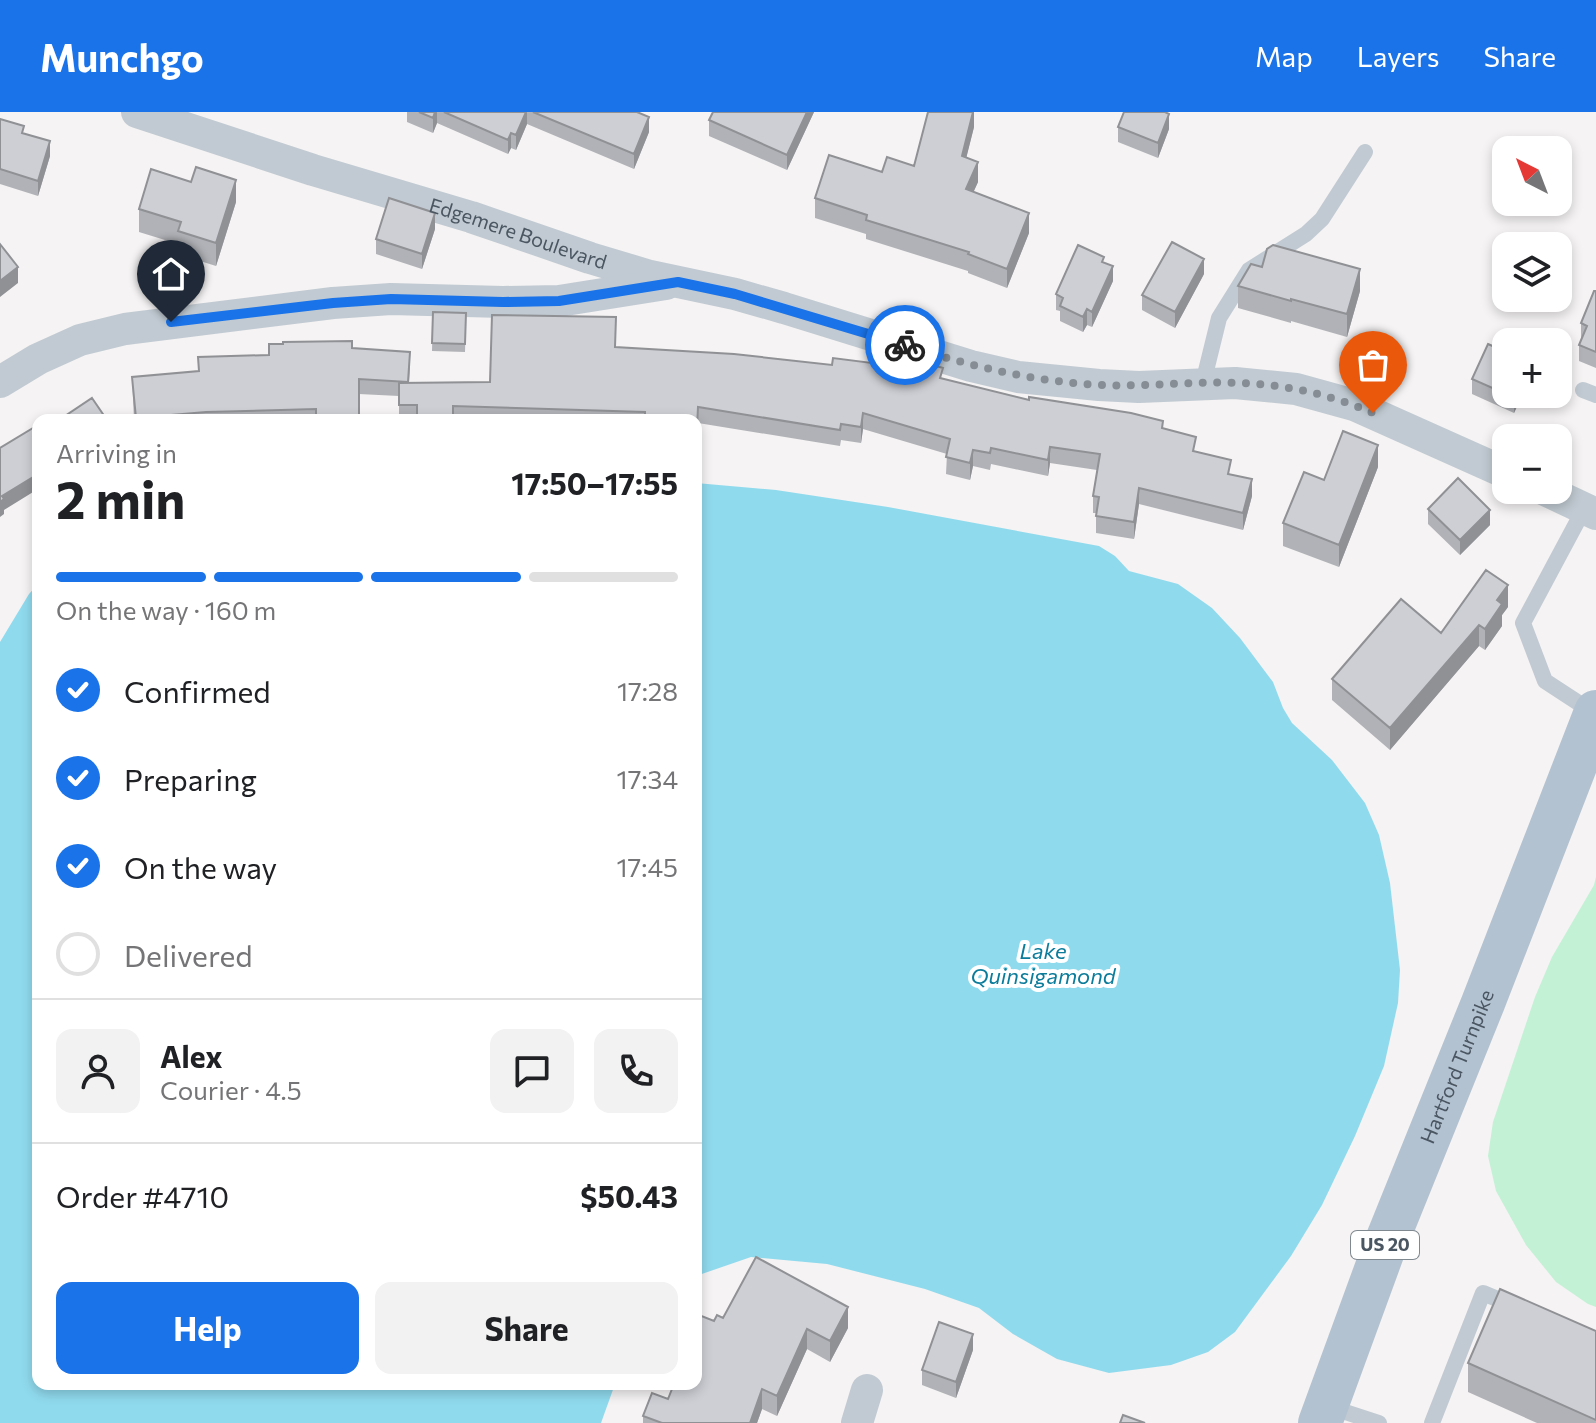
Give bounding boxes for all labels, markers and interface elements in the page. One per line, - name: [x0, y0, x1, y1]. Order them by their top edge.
- text: Munchgo: [40, 33, 204, 80]
- text: Map: [1255, 39, 1313, 73]
- text: Layers: [1357, 39, 1439, 73]
- text: Share: [1483, 39, 1556, 73]
- north arrow: [1492, 136, 1572, 216]
- map controls: [1492, 136, 1572, 504]
- street label: Edgemere Boulevard: [427, 192, 610, 273]
- button: layers: [1492, 232, 1572, 312]
- pin: [137, 240, 205, 322]
- icon: home: [149, 252, 193, 296]
- courier: [865, 305, 945, 385]
- icon: bike: [883, 323, 927, 367]
- button: +: [1492, 328, 1572, 408]
- pin: [1339, 331, 1407, 413]
- icon: bag: [1351, 343, 1395, 387]
- button: −: [1492, 424, 1572, 504]
- text: Arriving in: [56, 437, 177, 468]
- text: 17:50–17:55: [511, 464, 678, 501]
- text: 2 min: [56, 466, 185, 530]
- text: On the way · 160 m: [56, 594, 276, 625]
- icon: check: [56, 668, 100, 712]
- text: Confirmed: [124, 672, 271, 709]
- text: 17:28: [617, 675, 678, 706]
- icon: check: [56, 756, 100, 800]
- text: Preparing: [124, 760, 257, 797]
- text: 17:34: [617, 763, 678, 794]
- icon: check: [56, 844, 100, 888]
- text: On the way: [124, 848, 277, 885]
- text: 17:45: [616, 851, 678, 882]
- text: Delivered: [124, 936, 253, 973]
- water label: Lake Quinsigamond: [970, 937, 1117, 989]
- street label: Hartford Turnpike: [1415, 986, 1498, 1147]
- button: person: [56, 1029, 140, 1113]
- button: chat: [490, 1029, 574, 1113]
- button: phone: [594, 1029, 678, 1113]
- text: Alex: [160, 1037, 223, 1074]
- text: Courier · 4.5: [160, 1074, 302, 1105]
- text: Order #4710: [56, 1177, 229, 1214]
- text: $50.43: [580, 1177, 678, 1214]
- road number: US 20: [1351, 1231, 1419, 1259]
- button: Help: [56, 1282, 359, 1374]
- button: Share: [375, 1282, 678, 1374]

